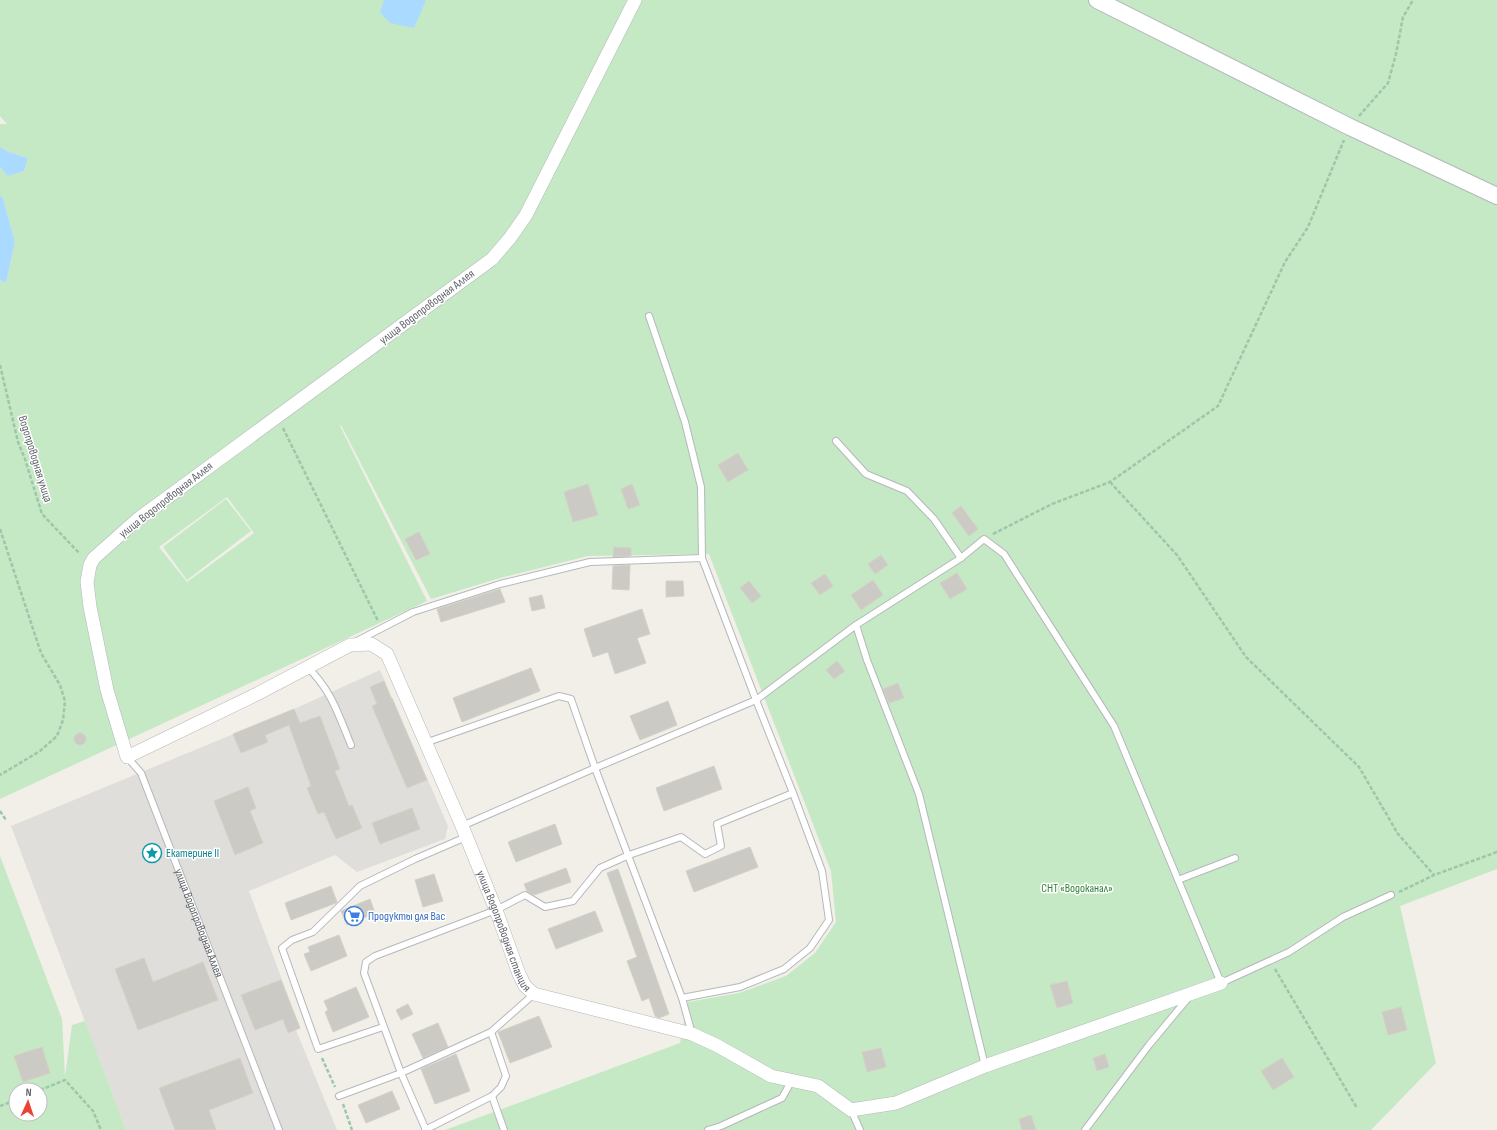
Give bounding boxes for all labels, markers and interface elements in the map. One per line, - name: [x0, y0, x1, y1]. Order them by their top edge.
- street label: улица Водопроводная Аллея: [376, 266, 478, 348]
- street label: Водопроводная улица: [15, 414, 55, 505]
- street label: улица Водопроводная Аллея: [116, 458, 216, 541]
- place icon: Екатерине II: [141, 842, 163, 864]
- place label: Екатерине II: [166, 846, 219, 861]
- street label: улица Водопроводная Аллея: [171, 866, 227, 980]
- street label: улица Водопроводная станция: [473, 868, 534, 995]
- park label: СНТ «Водоканал»: [1041, 881, 1113, 896]
- supermarket icon: Продукты для Вас: [343, 905, 365, 927]
- place label: Продукты для Вас: [368, 909, 445, 924]
- north arrow: [8, 1082, 48, 1122]
- text: N: [25, 1086, 32, 1099]

